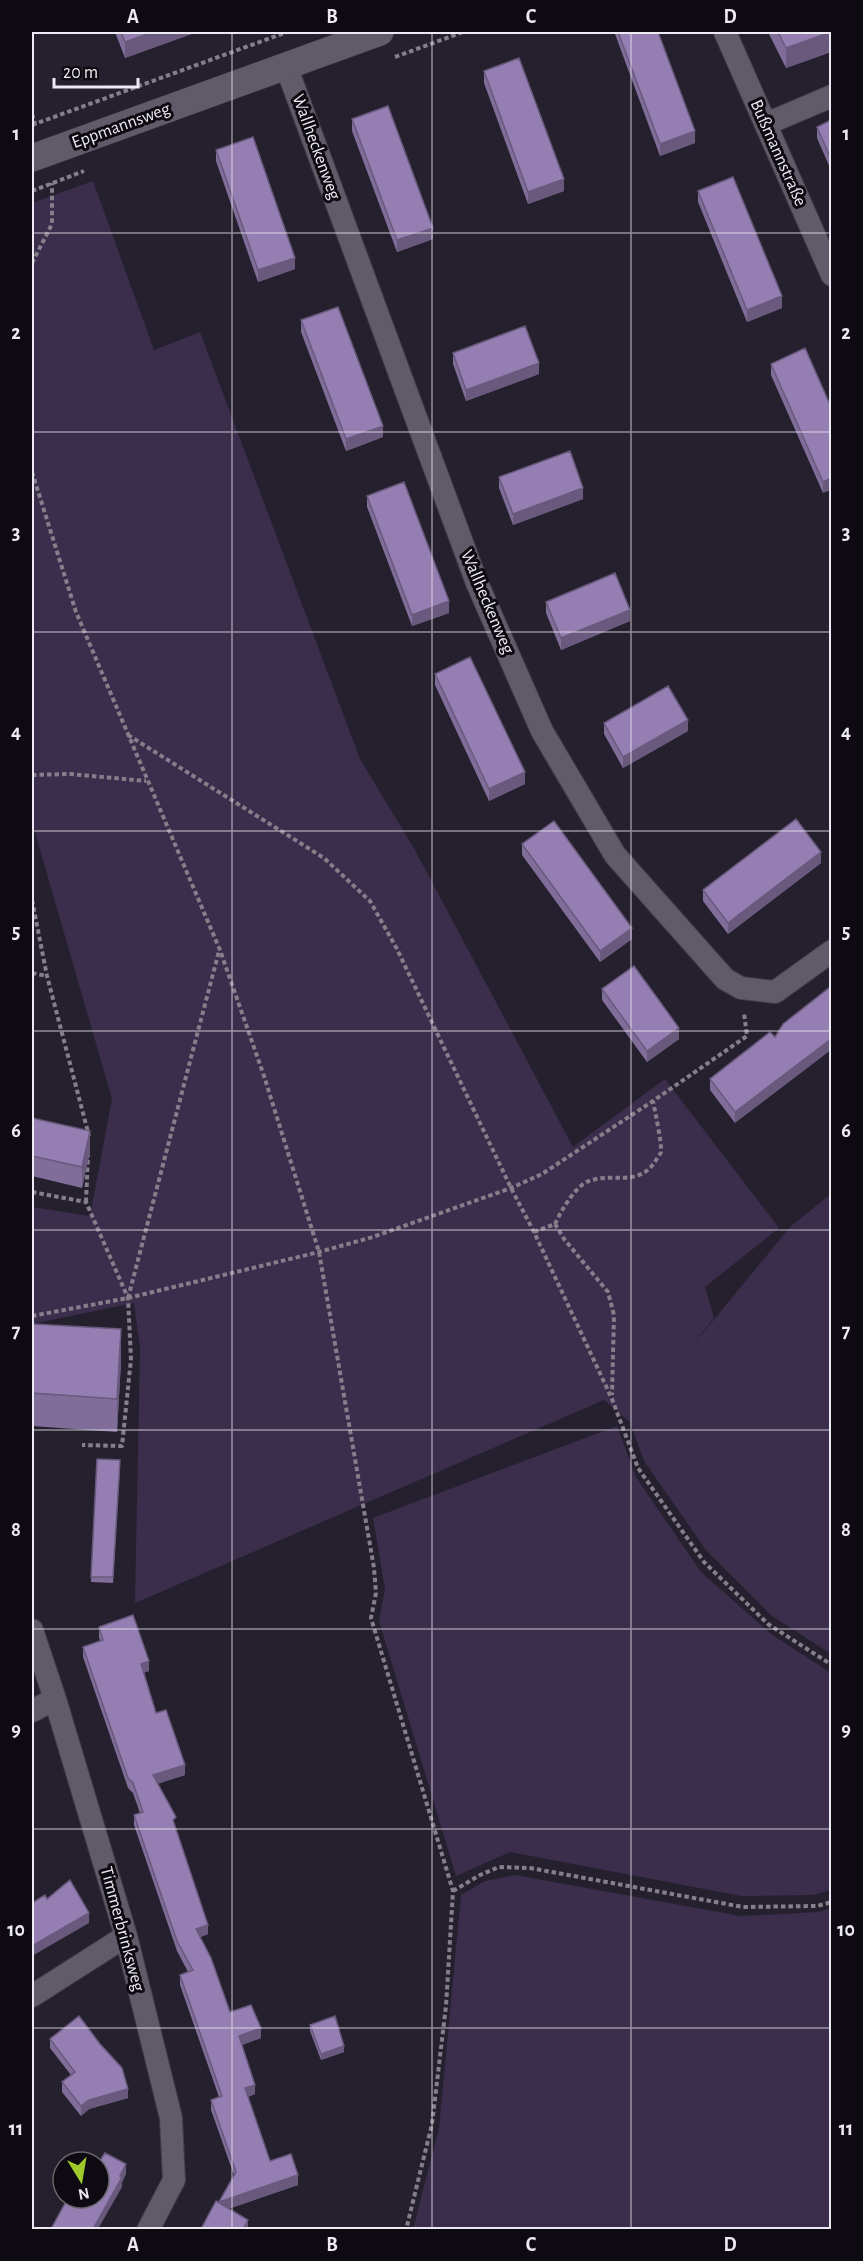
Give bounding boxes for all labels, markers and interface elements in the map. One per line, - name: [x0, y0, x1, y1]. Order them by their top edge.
- text: A: [127, 7, 139, 27]
- text: B: [326, 7, 338, 27]
- text: C: [526, 7, 537, 27]
- text: D: [723, 7, 737, 27]
- scale bar: [54, 51, 138, 89]
- text: 20 m: [63, 64, 98, 82]
- street label: Wallheckenweg: [289, 92, 343, 202]
- street label: Bußmannstraße: [747, 97, 809, 209]
- street label: Eppmannsweg: [69, 100, 173, 152]
- text: 1: [12, 124, 20, 144]
- text: 1: [842, 124, 850, 144]
- text: 2: [11, 323, 21, 343]
- text: 2: [841, 323, 851, 343]
- text: 3: [12, 523, 20, 543]
- text: 3: [842, 523, 850, 543]
- street label: Wallheckenweg: [457, 547, 517, 657]
- text: 4: [11, 722, 21, 742]
- text: 4: [841, 722, 851, 742]
- text: 5: [12, 922, 20, 942]
- text: 5: [842, 922, 850, 942]
- text: 6: [11, 1121, 21, 1141]
- text: 6: [841, 1121, 851, 1141]
- text: 7: [12, 1321, 21, 1341]
- text: 7: [842, 1321, 851, 1341]
- text: 8: [11, 1520, 21, 1540]
- text: 8: [841, 1520, 851, 1540]
- text: 9: [11, 1720, 21, 1740]
- text: 9: [841, 1720, 851, 1740]
- street label: Timmerbrinksweg: [97, 1865, 147, 1993]
- text: 10: [7, 1920, 25, 1940]
- text: 10: [837, 1920, 855, 1940]
- text: 11: [9, 2119, 23, 2139]
- text: 11: [839, 2119, 853, 2139]
- north arrow: [51, 2150, 111, 2210]
- text: N: [77, 2185, 91, 2203]
- text: A: [127, 2235, 139, 2255]
- text: B: [326, 2235, 338, 2255]
- text: C: [526, 2235, 537, 2255]
- text: D: [723, 2235, 737, 2255]

